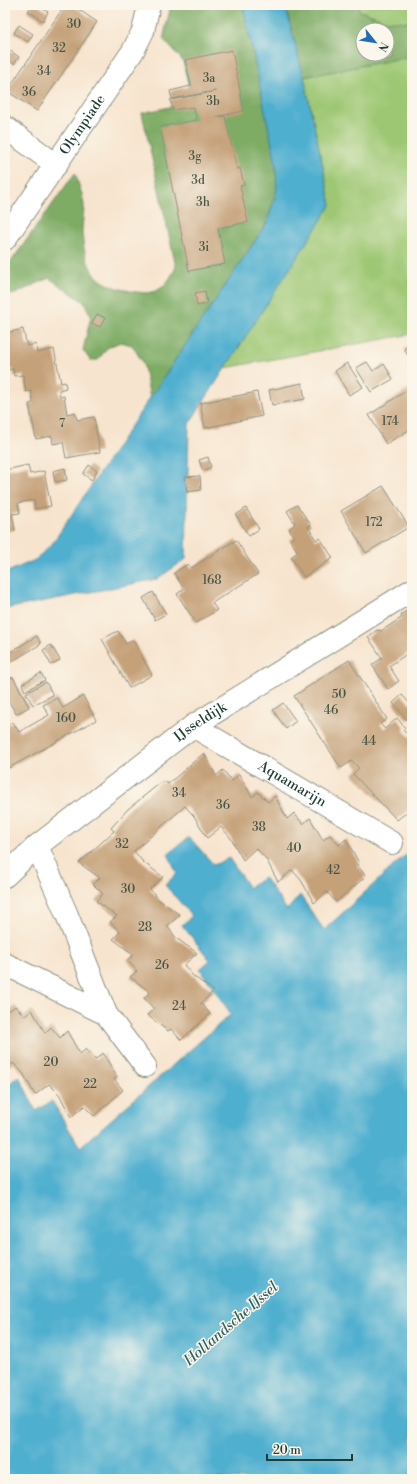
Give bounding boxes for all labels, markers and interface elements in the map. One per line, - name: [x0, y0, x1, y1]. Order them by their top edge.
- house number: 30: [67, 17, 81, 32]
- north arrow: [355, 22, 395, 62]
- text: N: [374, 39, 391, 54]
- house number: 32: [52, 41, 66, 56]
- house number: 34: [37, 64, 51, 79]
- house number: 3a: [203, 71, 216, 86]
- house number: 36: [22, 85, 36, 100]
- street label: Olympiade: [56, 91, 110, 159]
- house number: 3b: [206, 94, 220, 109]
- house number: 3g: [189, 149, 202, 164]
- house number: 3d: [191, 173, 205, 188]
- house number: 3h: [196, 195, 210, 210]
- house number: 3i: [199, 240, 209, 255]
- house number: 174: [381, 414, 399, 429]
- house number: 7: [59, 416, 65, 431]
- house number: 172: [365, 515, 383, 530]
- house number: 168: [202, 573, 222, 588]
- house number: 50: [332, 687, 346, 702]
- street label: IJsseldijk: [171, 698, 231, 746]
- house number: 46: [324, 703, 338, 718]
- house number: 160: [56, 711, 76, 726]
- house number: 44: [362, 734, 376, 749]
- street label: Aquamarijn: [254, 757, 330, 812]
- house number: 34: [172, 786, 186, 801]
- house number: 36: [216, 798, 230, 813]
- house number: 38: [252, 820, 266, 835]
- house number: 32: [115, 837, 129, 852]
- house number: 40: [286, 841, 302, 856]
- house number: 42: [326, 863, 340, 878]
- house number: 30: [121, 882, 135, 897]
- house number: 28: [138, 920, 152, 935]
- house number: 26: [155, 958, 169, 973]
- house number: 24: [172, 999, 186, 1014]
- house number: 20: [44, 1055, 58, 1070]
- house number: 22: [83, 1077, 97, 1092]
- water label: Hollandsche IJssel: [179, 1278, 282, 1371]
- scale bar: [267, 1436, 352, 1462]
- text: 20 m: [273, 1443, 301, 1458]

